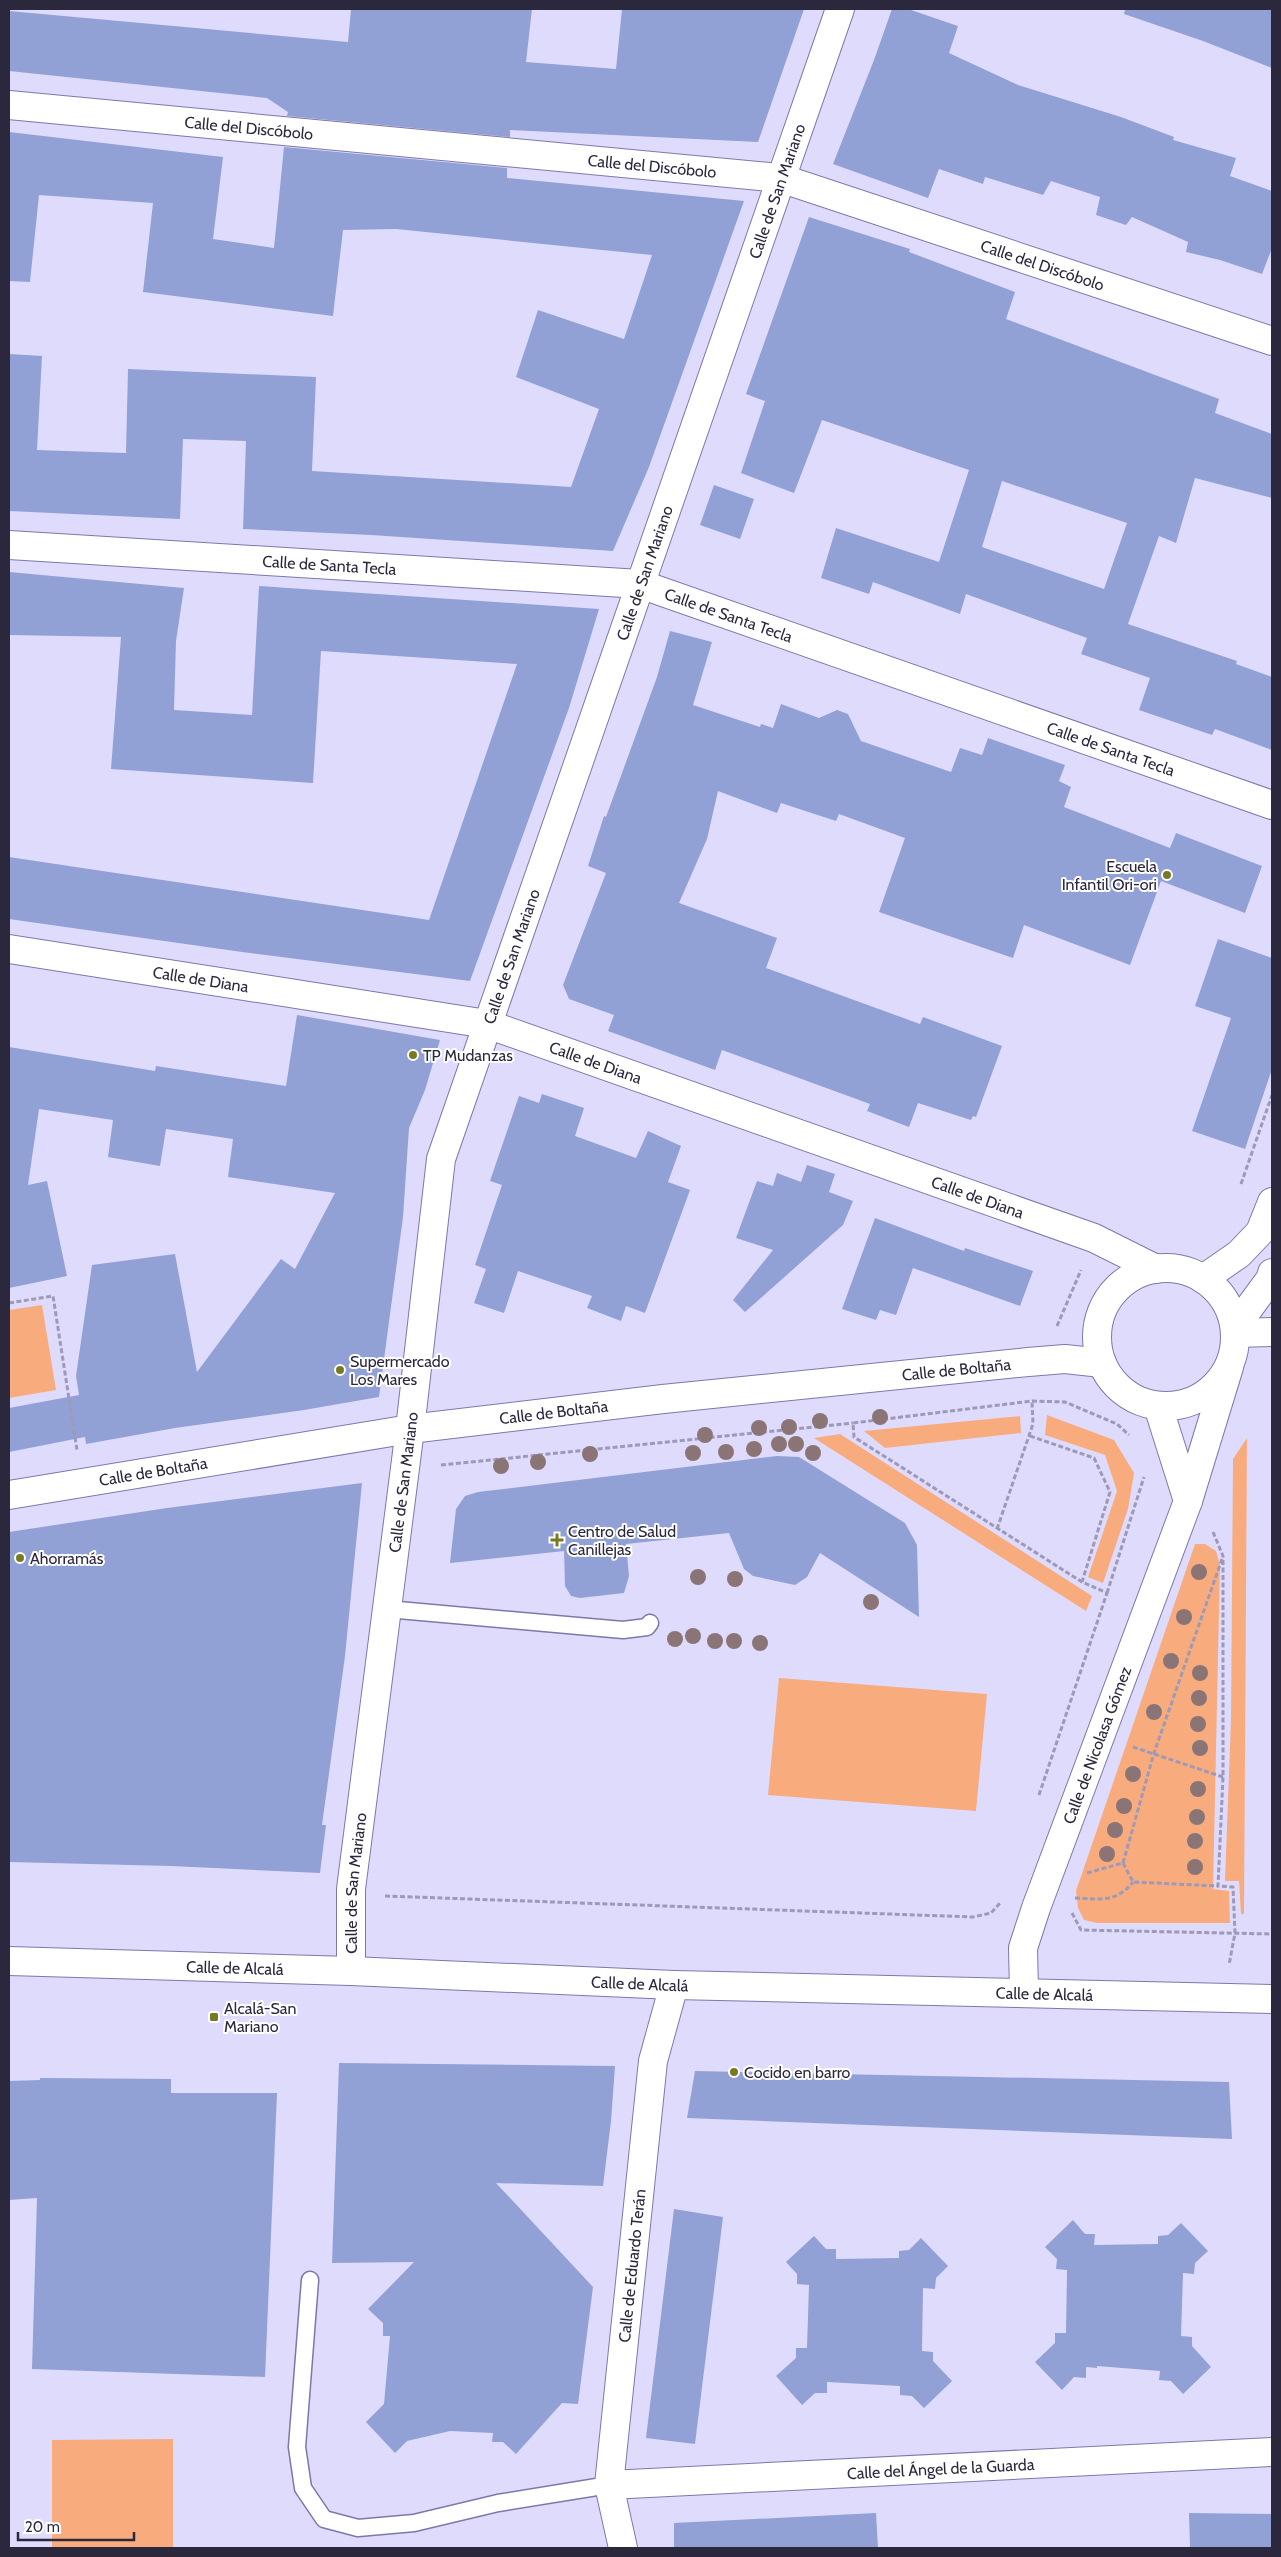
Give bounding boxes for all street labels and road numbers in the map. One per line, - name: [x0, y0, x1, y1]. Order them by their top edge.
- street label: Calle del Discóbolo: [184, 113, 314, 144]
- street label: Calle de San Mariano: [745, 121, 810, 261]
- street label: Calle del Discóbolo: [587, 151, 717, 182]
- street label: Calle del Discóbolo: [978, 236, 1107, 295]
- street label: Calle de San Mariano: [613, 503, 677, 643]
- street label: Calle de Santa Tecla: [262, 552, 397, 579]
- street label: Calle de Santa Tecla: [662, 584, 795, 647]
- street label: Calle de Santa Tecla: [1044, 718, 1178, 780]
- street label: Calle de San Mariano: [480, 886, 544, 1027]
- street label: Calle de Diana: [151, 963, 250, 997]
- street label: Calle de Diana: [547, 1038, 645, 1088]
- street label: Calle de Diana: [929, 1172, 1026, 1223]
- street label: Calle de Boltaña: [901, 1355, 1012, 1385]
- street label: Calle de Boltaña: [498, 1397, 609, 1428]
- street label: Calle de San Mariano: [385, 1411, 422, 1554]
- street label: Calle de Boltaña: [98, 1453, 209, 1490]
- street label: Calle de Nicolasa Gómez: [1059, 1663, 1136, 1827]
- street label: Calle de San Mariano: [342, 1811, 371, 1954]
- street label: Calle de Alcalá: [186, 1957, 284, 1979]
- street label: Calle de Alcalá: [590, 1972, 689, 1995]
- street label: Calle de Alcalá: [996, 1984, 1094, 2005]
- street label: Calle de Eduardo Terán: [615, 2188, 650, 2344]
- street label: Calle del Ángel de la Guarda: [846, 2455, 1035, 2483]

